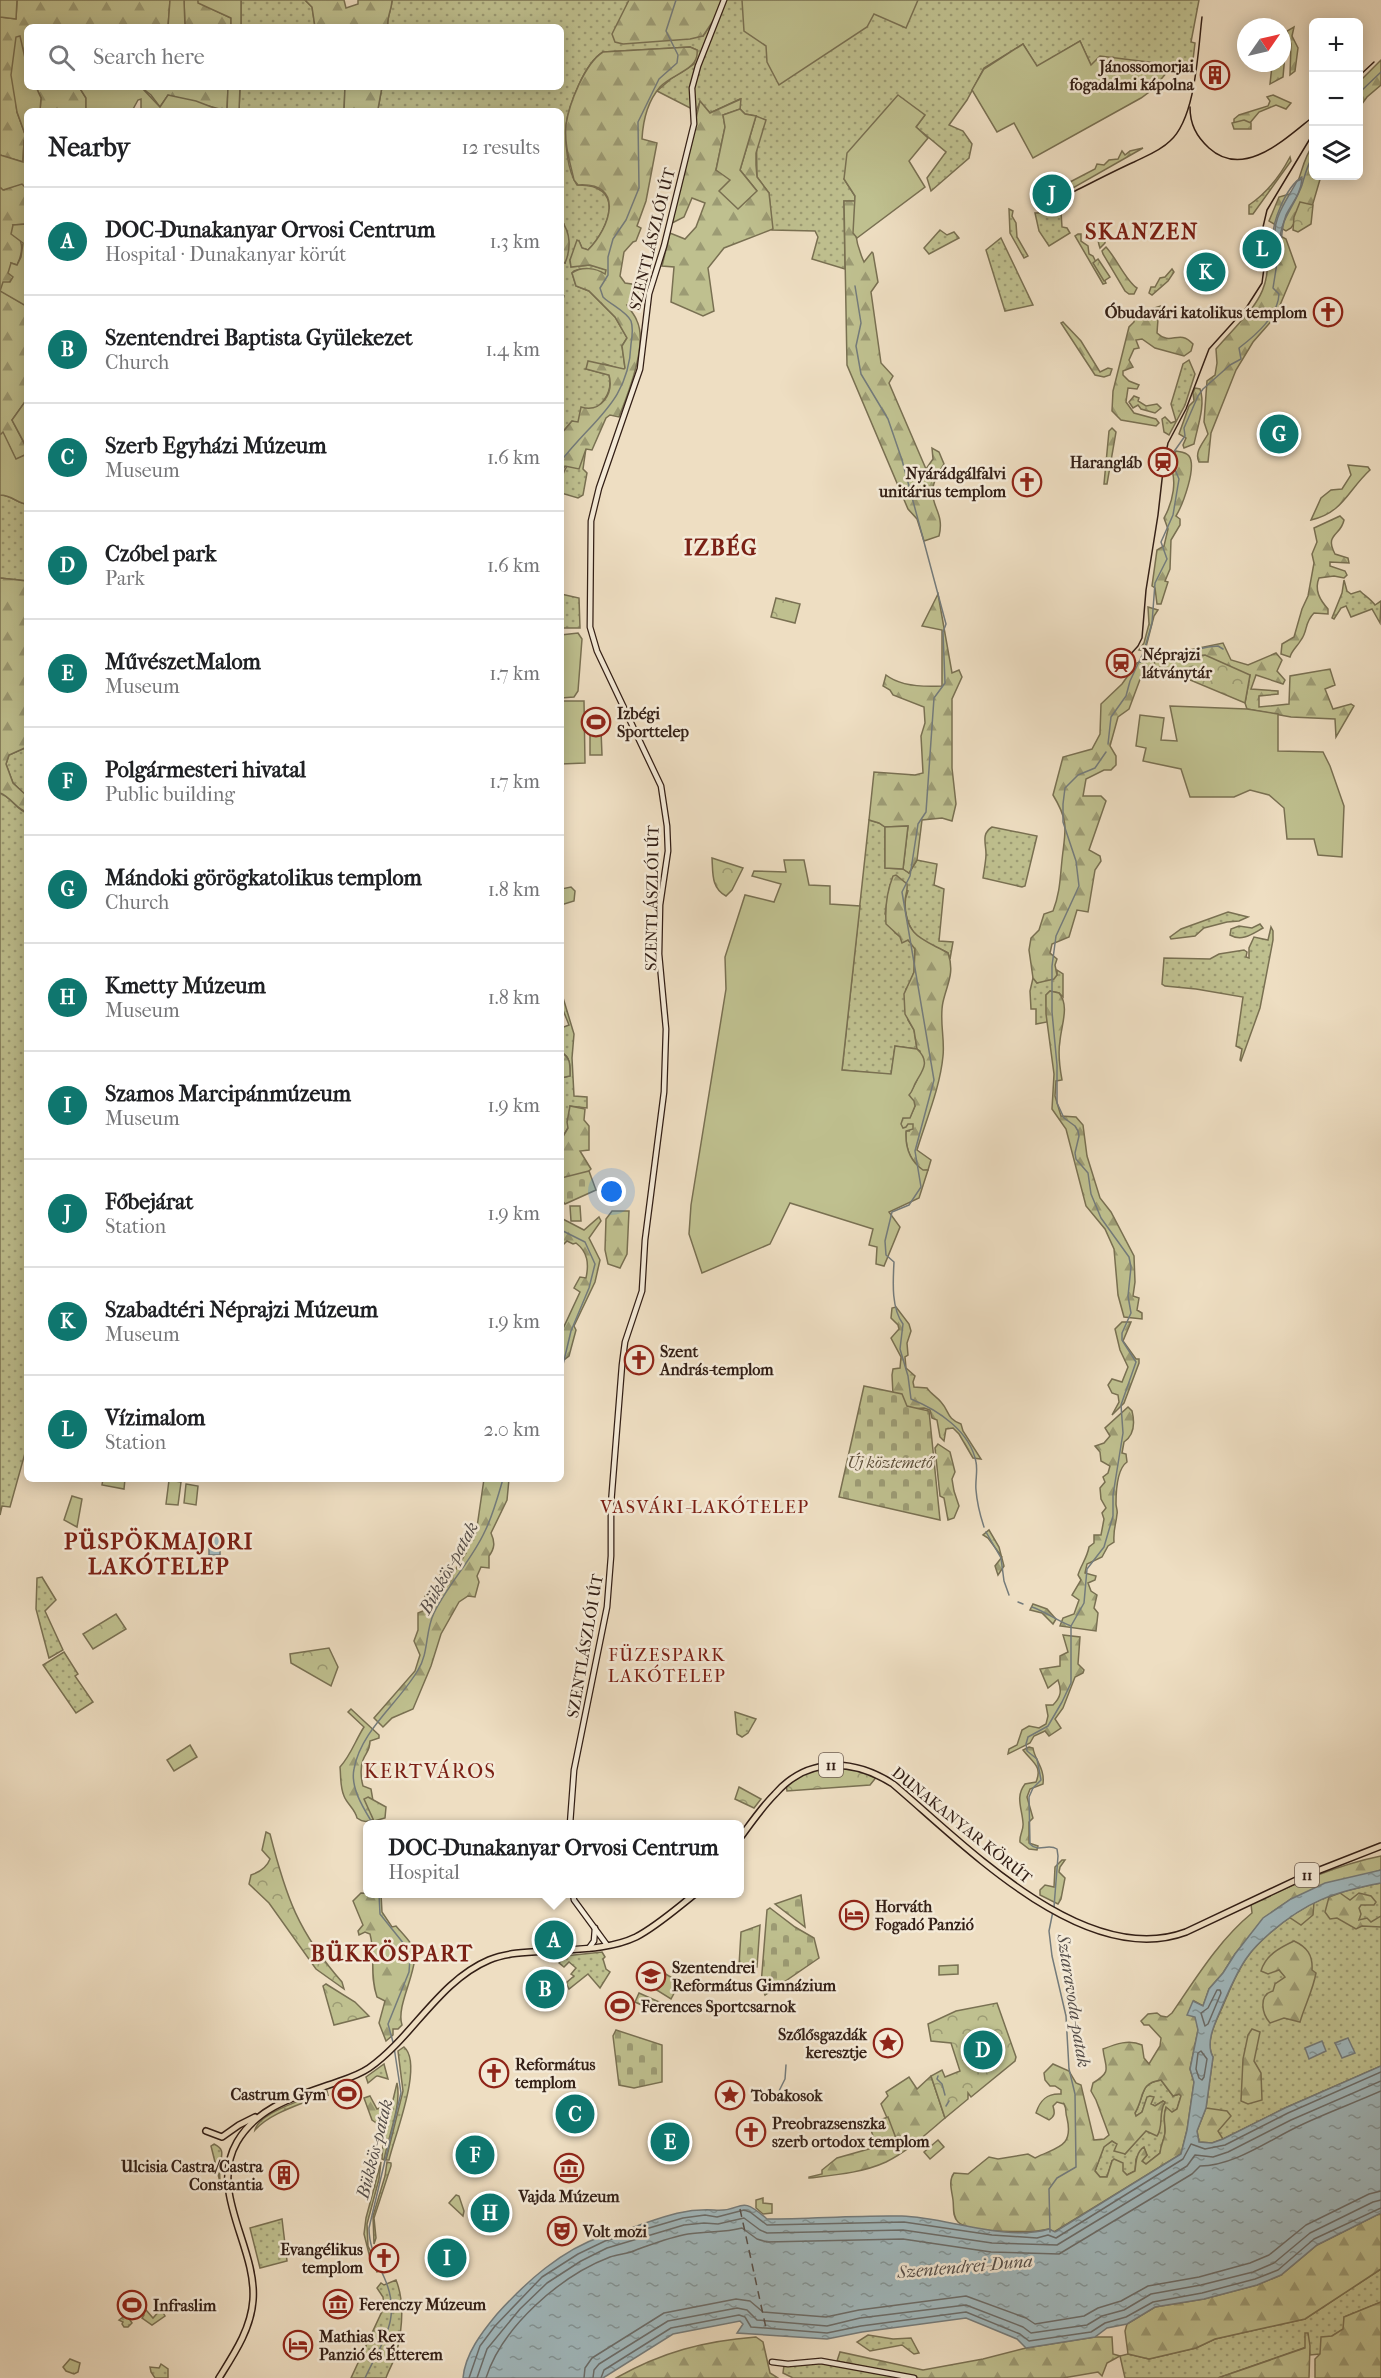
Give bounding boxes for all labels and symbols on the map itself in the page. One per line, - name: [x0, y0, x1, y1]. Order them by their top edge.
- north arrow: [1237, 18, 1291, 72]
- place label: Jánossomorjai fogadalmi kápolna: [1069, 57, 1195, 95]
- building icon: Jánossomorjai fogadalmi kápolna: [1199, 59, 1231, 91]
- street label: SZENTLÁSZLÓI ÚT: [624, 165, 679, 312]
- pin: J: [1032, 172, 1072, 216]
- district label: SKANZEN: [1085, 219, 1199, 245]
- pin: L: [1242, 226, 1282, 272]
- pin: K: [1186, 250, 1226, 294]
- church icon: Óbudavári katolikus templom: [1312, 296, 1344, 328]
- place label: Óbudavári katolikus templom: [1105, 302, 1308, 323]
- pin: G: [1260, 412, 1298, 456]
- station icon: Harangláb: [1147, 446, 1179, 478]
- place label: Harangláb: [1070, 453, 1143, 473]
- place label: Nyárádgálfalvi unitárius templom: [878, 464, 1007, 502]
- church icon: Nyárádgálfalvi unitárius templom: [1011, 466, 1043, 498]
- district label: IZBÉG: [684, 533, 758, 561]
- place label: Néprajzi látványtár: [1141, 645, 1213, 683]
- station icon: Néprajzi látványtár: [1105, 647, 1137, 679]
- place label: Izbégi Sporttelep: [617, 704, 689, 742]
- sports icon: Izbégi Sporttelep: [580, 706, 612, 738]
- street label: SZENTLÁSZLÓI ÚT: [640, 825, 663, 971]
- your location: [597, 1177, 626, 1206]
- place label: Szent András-templom: [659, 1342, 774, 1380]
- church icon: Szent András-templom: [623, 1344, 655, 1376]
- park label: Új köztemető: [847, 1452, 936, 1472]
- district label: VASVÁRI-LAKÓTELEP: [599, 1495, 810, 1518]
- water label: Bükkös-patak: [415, 1518, 483, 1619]
- district label: PÜSPÖKMAJORI LAKÓTELEP: [64, 1527, 254, 1580]
- street label: SZENTLÁSZLÓI ÚT: [562, 1572, 607, 1720]
- district label: FÜZESPARK LAKÓTELEP: [608, 1644, 726, 1687]
- road number: 11: [819, 1753, 843, 1777]
- district label: KERTVÁROS: [364, 1759, 496, 1783]
- street label: DUNAKANYAR KÖRÚT: [888, 1763, 1036, 1887]
- road number: 11: [1295, 1863, 1319, 1887]
- place label: Horváth Fogadó Panzió: [874, 1897, 974, 1935]
- hotel icon: Horváth Fogadó Panzió: [838, 1899, 870, 1931]
- pin: A: [534, 1918, 574, 1962]
- water label: Sztaravoda-patak: [1052, 1932, 1094, 2069]
- district label: BÜKKÖSPART: [311, 1939, 473, 1967]
- place label: Szentendrei Református Gimnázium: [672, 1958, 837, 1995]
- school or university icon: Szentendrei Református Gimnázium: [635, 1960, 667, 1992]
- pin: B: [526, 1966, 564, 2012]
- sports icon: Ferences Sportcsarnok: [604, 1990, 636, 2022]
- place label: Ferences Sportcsarnok: [640, 1997, 796, 2017]
- place label: Szőlősgazdák keresztje: [778, 2025, 868, 2062]
- place icon: Szőlősgazdák keresztje: [872, 2027, 904, 2059]
- pin: D: [964, 2028, 1002, 2072]
- place label: Református templom: [514, 2055, 596, 2093]
- church icon: Református templom: [478, 2057, 510, 2089]
- sports icon: Castrum Gym: [331, 2078, 363, 2110]
- place icon: Tobakosok: [714, 2079, 746, 2111]
- place label: Castrum Gym: [231, 2085, 327, 2105]
- place label: Tobakosok: [750, 2086, 823, 2105]
- pin: C: [556, 2092, 594, 2136]
- water label: Bükkös-patak: [352, 2097, 398, 2202]
- place label: Preobrazsenszka szerb ortodox templom: [772, 2114, 930, 2152]
- church icon: Preobrazsenszka szerb ortodox templom: [735, 2116, 767, 2148]
- pin: E: [650, 2120, 690, 2164]
- pin: F: [456, 2132, 494, 2178]
- museum icon: Vajda Múzeum: [553, 2152, 585, 2184]
- place label: Ulcisia Castra/Castra Constantia: [120, 2157, 264, 2194]
- building icon: Ulcisia Castra/Castra Constantia: [268, 2159, 300, 2191]
- place label: Vajda Múzeum: [517, 2187, 620, 2206]
- pin: H: [470, 2190, 510, 2236]
- theatre icon: Volt mozi: [546, 2215, 578, 2247]
- place label: Volt mozi: [582, 2222, 647, 2241]
- pin: I: [428, 2236, 466, 2280]
- place label: Evangélikus templom: [280, 2240, 364, 2278]
- church icon: Evangélikus templom: [368, 2242, 400, 2274]
- water label: Szentendrei-Duna: [895, 2251, 1034, 2283]
- museum icon: Ferenczy Múzeum: [322, 2288, 354, 2320]
- sports icon: Infraslim: [116, 2289, 148, 2321]
- place label: Ferenczy Múzeum: [358, 2295, 487, 2315]
- place label: Infraslim: [153, 2296, 217, 2315]
- place label: Mathias Rex Panzió és Étterem: [318, 2327, 443, 2364]
- hotel icon: Mathias Rex Panzió és Étterem: [282, 2329, 314, 2361]

